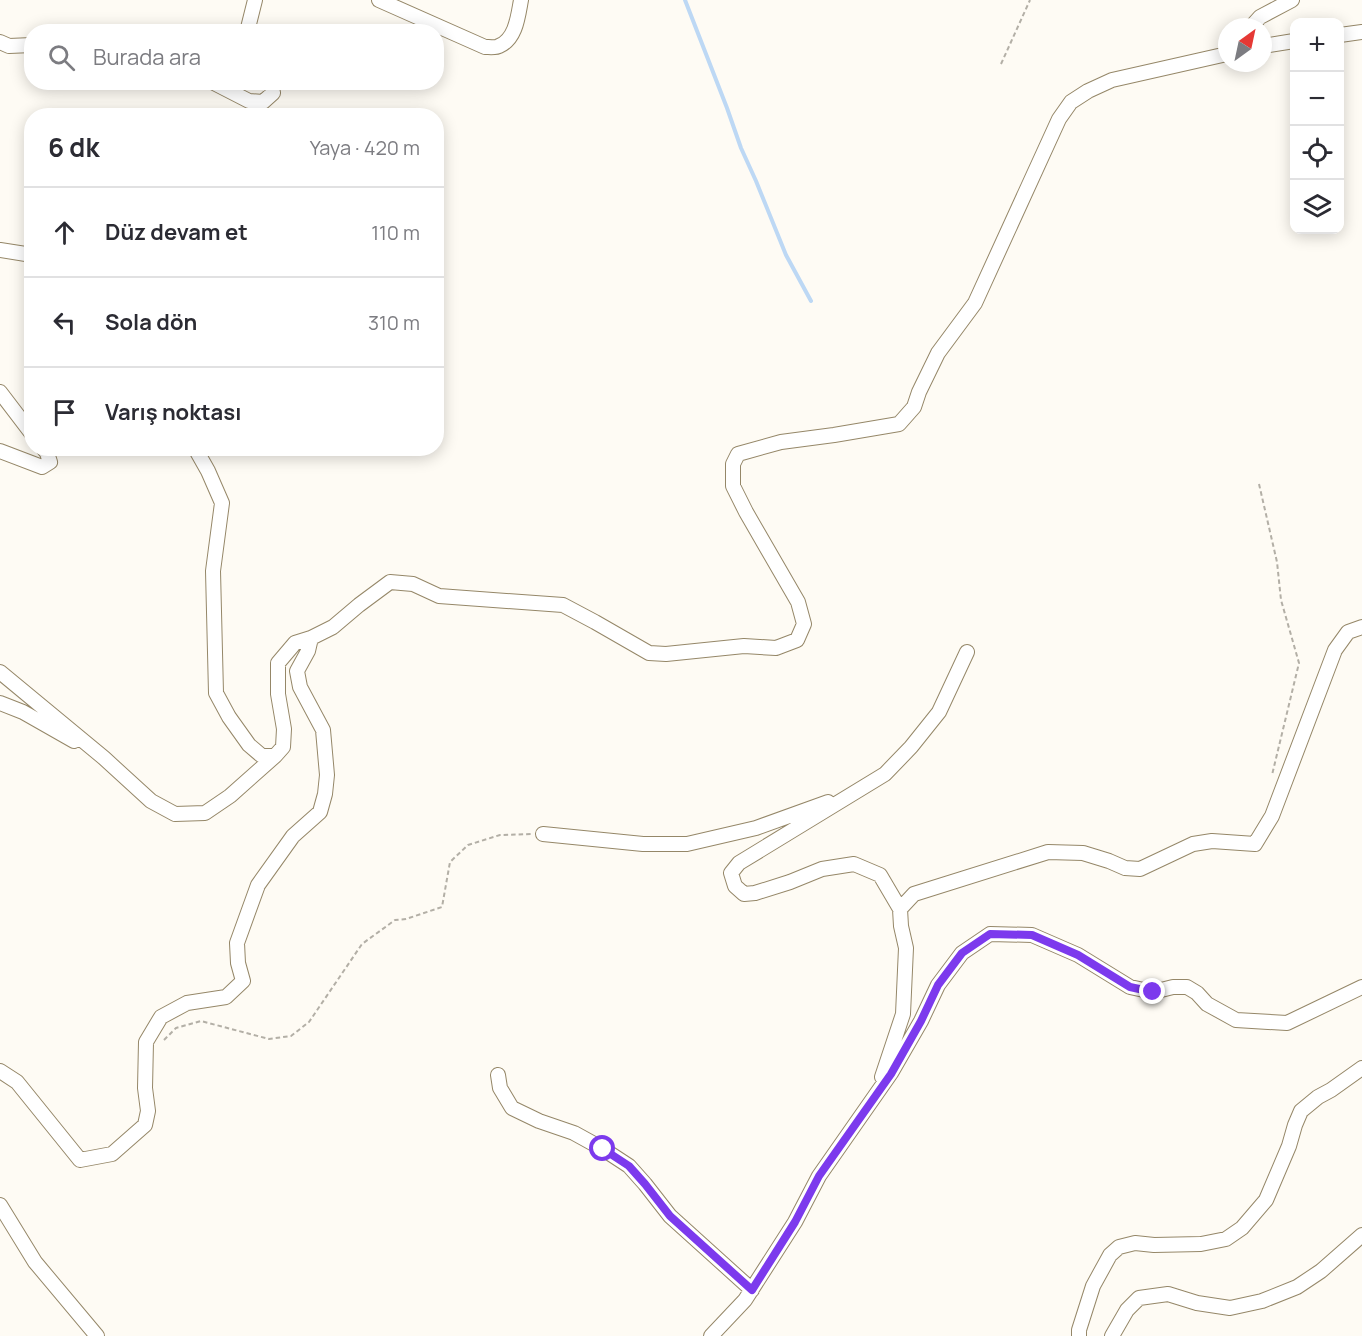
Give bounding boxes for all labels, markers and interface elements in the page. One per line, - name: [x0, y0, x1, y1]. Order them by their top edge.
- north arrow: [1218, 18, 1272, 72]
- map controls: [1290, 18, 1344, 234]
- button: +: [1290, 18, 1344, 72]
- search box: [24, 24, 444, 90]
- icon: search: [45, 41, 78, 74]
- text: Burada ara: [93, 42, 201, 72]
- button: −: [1290, 72, 1344, 126]
- button: locate: [1290, 126, 1344, 180]
- text: 6 dk: [48, 129, 99, 165]
- text: Yaya · 420 m: [310, 134, 420, 161]
- button: layers: [1290, 180, 1344, 234]
- icon: ahead: [48, 216, 81, 249]
- text: Düz devam et: [105, 217, 248, 247]
- text: 110 m: [371, 219, 420, 246]
- icon: left: [48, 306, 81, 339]
- text: Sola dön: [105, 307, 197, 337]
- text: 310 m: [368, 309, 420, 336]
- icon: arrive: [48, 396, 81, 429]
- text: Varış noktası: [105, 397, 241, 427]
- route end: [1139, 978, 1165, 1004]
- route start: [589, 1135, 615, 1161]

